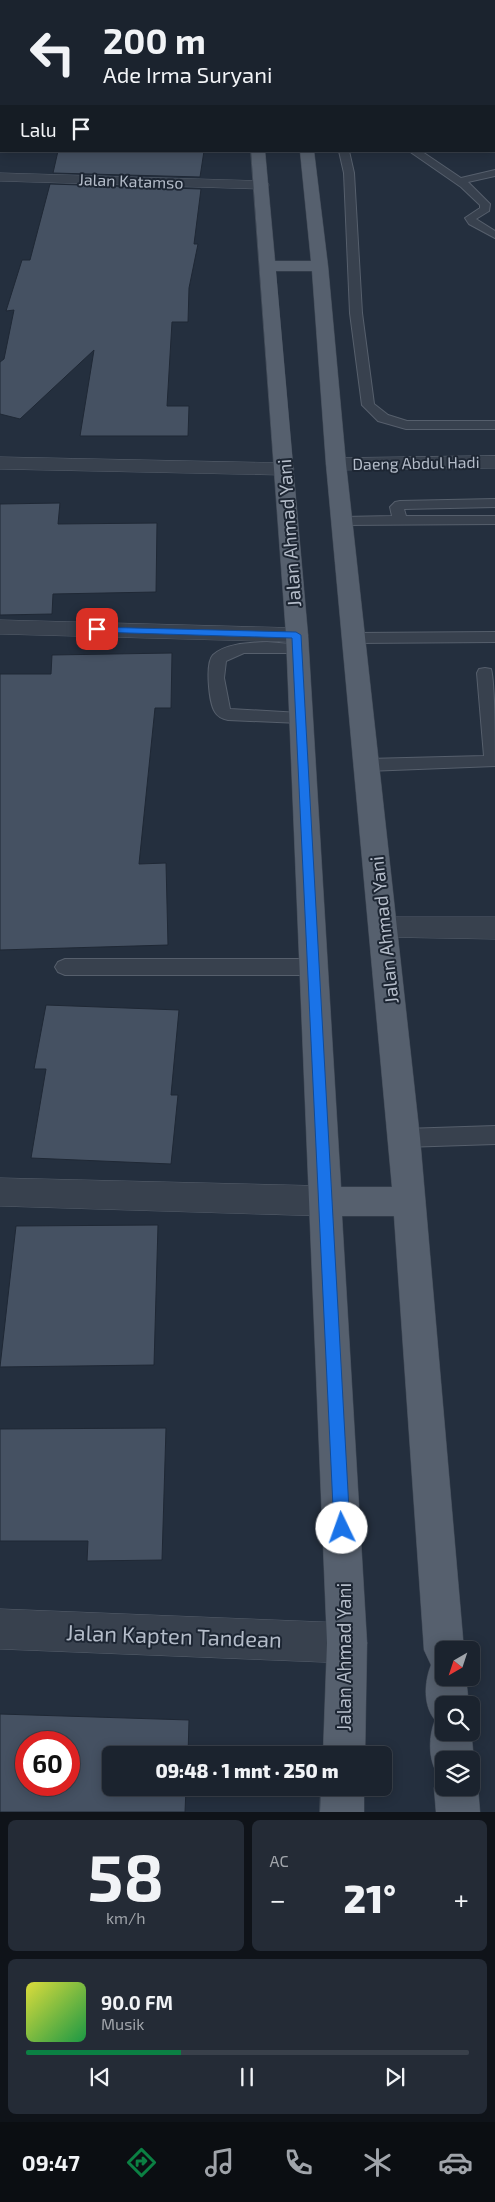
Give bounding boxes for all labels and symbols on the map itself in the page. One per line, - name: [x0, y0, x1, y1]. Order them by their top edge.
- street label: Jalan Katamso: [78, 169, 184, 192]
- street label: Daeng Abdul Hadi: [352, 452, 480, 473]
- street label: Jalan Ahmad Yani: [272, 458, 305, 608]
- pin: [76, 608, 118, 650]
- street label: Jalan Ahmad Yani: [364, 855, 403, 1005]
- position arrow: [315, 1501, 367, 1553]
- street label: Jalan Ahmad Yani: [332, 1583, 355, 1731]
- street label: Jalan Kapten Tandean: [66, 1618, 282, 1652]
- north arrow: [435, 1641, 480, 1686]
- speed limit sign: 60: [15, 1731, 80, 1796]

